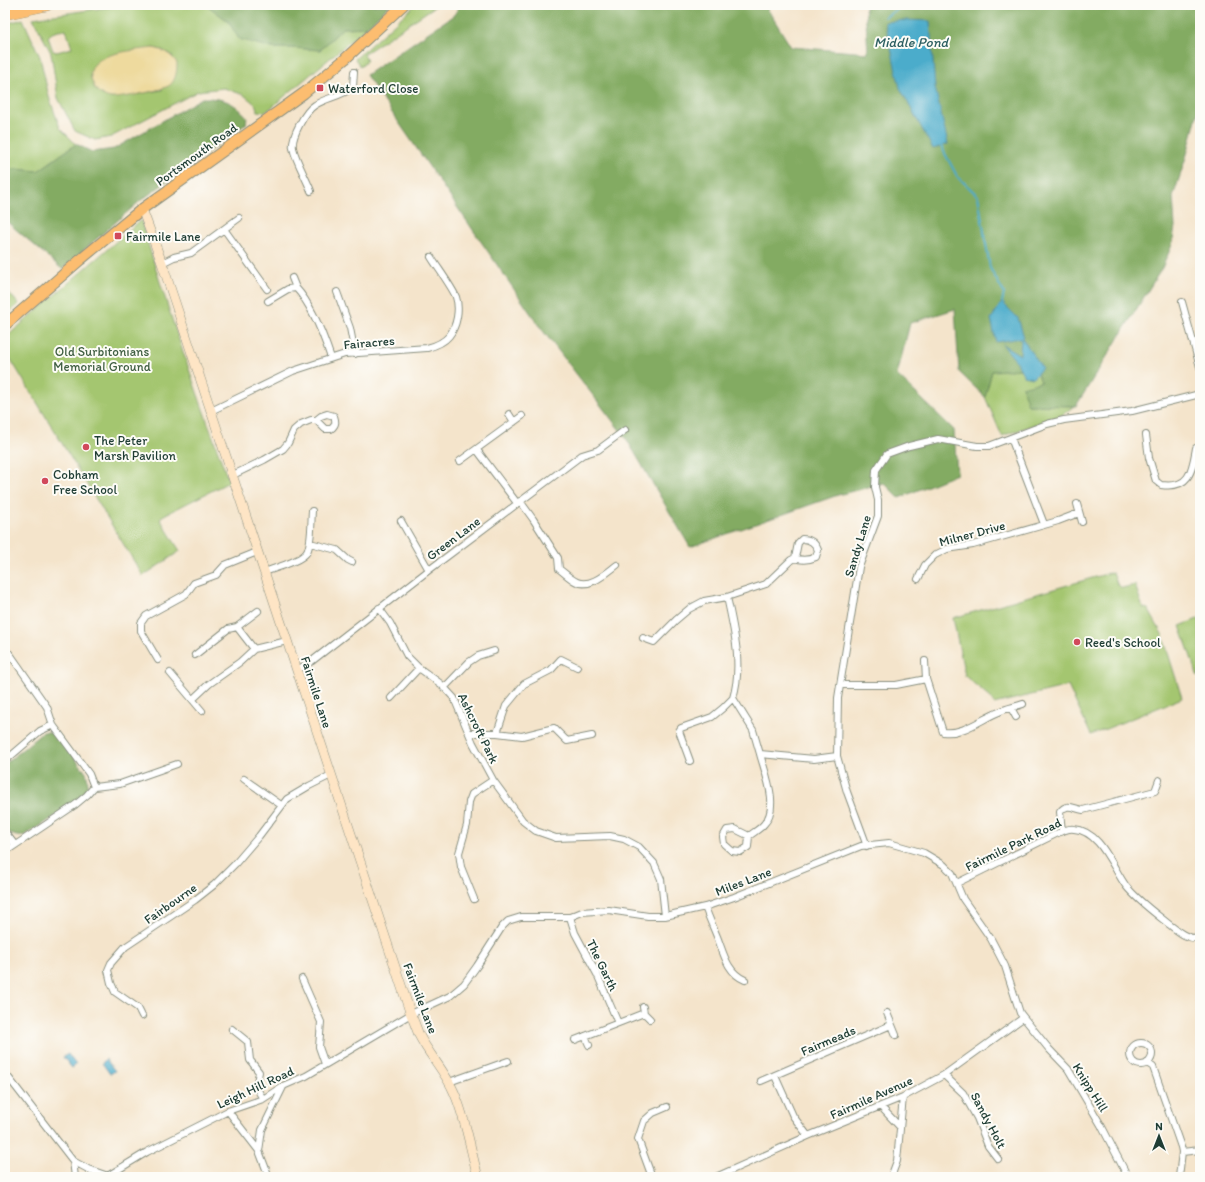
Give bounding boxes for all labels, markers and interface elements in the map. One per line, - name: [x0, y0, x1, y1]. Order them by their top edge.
- water label: Middle Pond: [874, 34, 950, 51]
- place label: Waterford Close: [328, 81, 419, 96]
- marker: Waterford Close: [315, 83, 325, 93]
- street label: Portsmouth Road: [153, 120, 240, 189]
- place label: Fairmile Lane: [126, 229, 201, 244]
- marker: Fairmile Lane: [113, 231, 123, 241]
- street label: Fairacres: [343, 333, 395, 352]
- park label: Old Surbitonians Memorial Ground: [53, 344, 151, 374]
- place label: The Peter Marsh Pavilion: [94, 433, 177, 463]
- marker: The Peter Marsh Pavilion: [81, 442, 91, 452]
- place label: Cobham Free School: [53, 467, 117, 497]
- marker: Cobham Free School: [40, 476, 50, 486]
- street label: Green Lane: [424, 513, 483, 563]
- street label: Sandy Lane: [841, 513, 874, 579]
- street label: Milner Drive: [937, 517, 1007, 549]
- place label: Reed's School: [1085, 635, 1161, 650]
- marker: Reed's School: [1072, 637, 1082, 647]
- street label: Fairmile Lane: [298, 654, 335, 730]
- street label: Ashcroft Park: [455, 691, 502, 766]
- street label: Fairmile Park Road: [963, 815, 1064, 874]
- street label: Miles Lane: [713, 864, 773, 899]
- street label: Fairbourne: [141, 880, 199, 927]
- street label: The Garth: [584, 937, 621, 993]
- street label: Fairmile Lane: [400, 961, 441, 1036]
- street label: Fairmeads: [799, 1022, 858, 1059]
- street label: Knipp Hill: [1070, 1060, 1112, 1115]
- street label: Leigh Hill Road: [214, 1063, 296, 1112]
- street label: Fairmile Avenue: [828, 1073, 915, 1122]
- street label: Sandy Holt: [967, 1090, 1010, 1151]
- north arrow: [1139, 1116, 1179, 1156]
- text: N: [1155, 1120, 1163, 1133]

